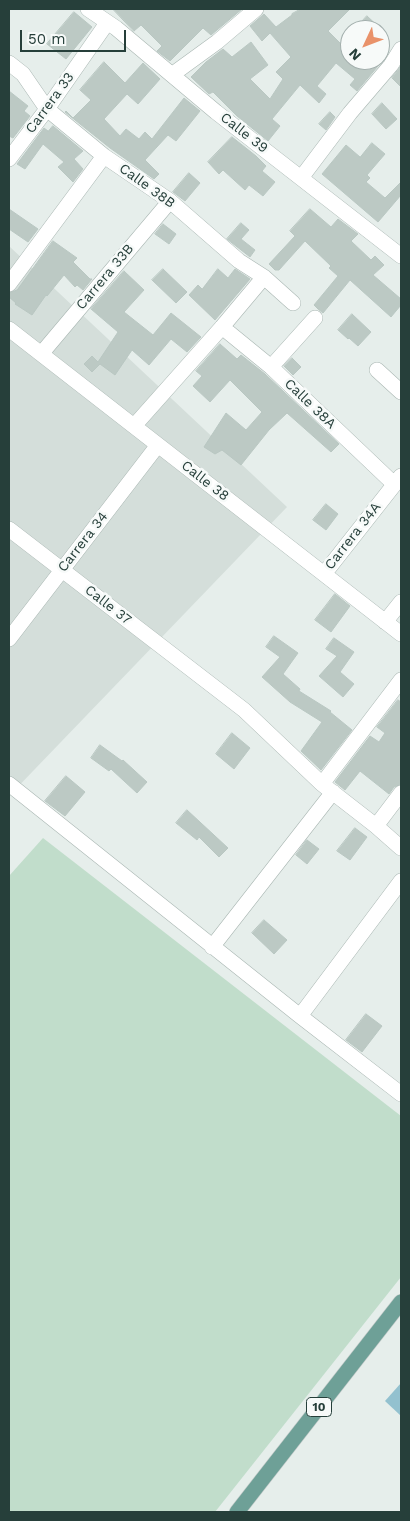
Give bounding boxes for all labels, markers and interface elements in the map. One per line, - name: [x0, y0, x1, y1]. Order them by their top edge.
- scale bar: [22, 20, 129, 52]
- north arrow: [340, 20, 390, 70]
- text: 50 m: [28, 30, 65, 48]
- text: N: [345, 45, 364, 64]
- street label: Carrera 33: [22, 69, 78, 137]
- street label: Calle 39: [217, 109, 271, 157]
- street label: Calle 38B: [116, 160, 178, 212]
- street label: Carrera 33B: [73, 241, 137, 313]
- street label: Calle 38A: [281, 375, 339, 433]
- street label: Calle 38: [178, 457, 232, 505]
- street label: Carrera 34A: [321, 499, 385, 573]
- street label: Carrera 34: [54, 509, 112, 575]
- street label: Calle 37: [81, 582, 135, 628]
- road number: 10: [306, 1398, 332, 1416]

